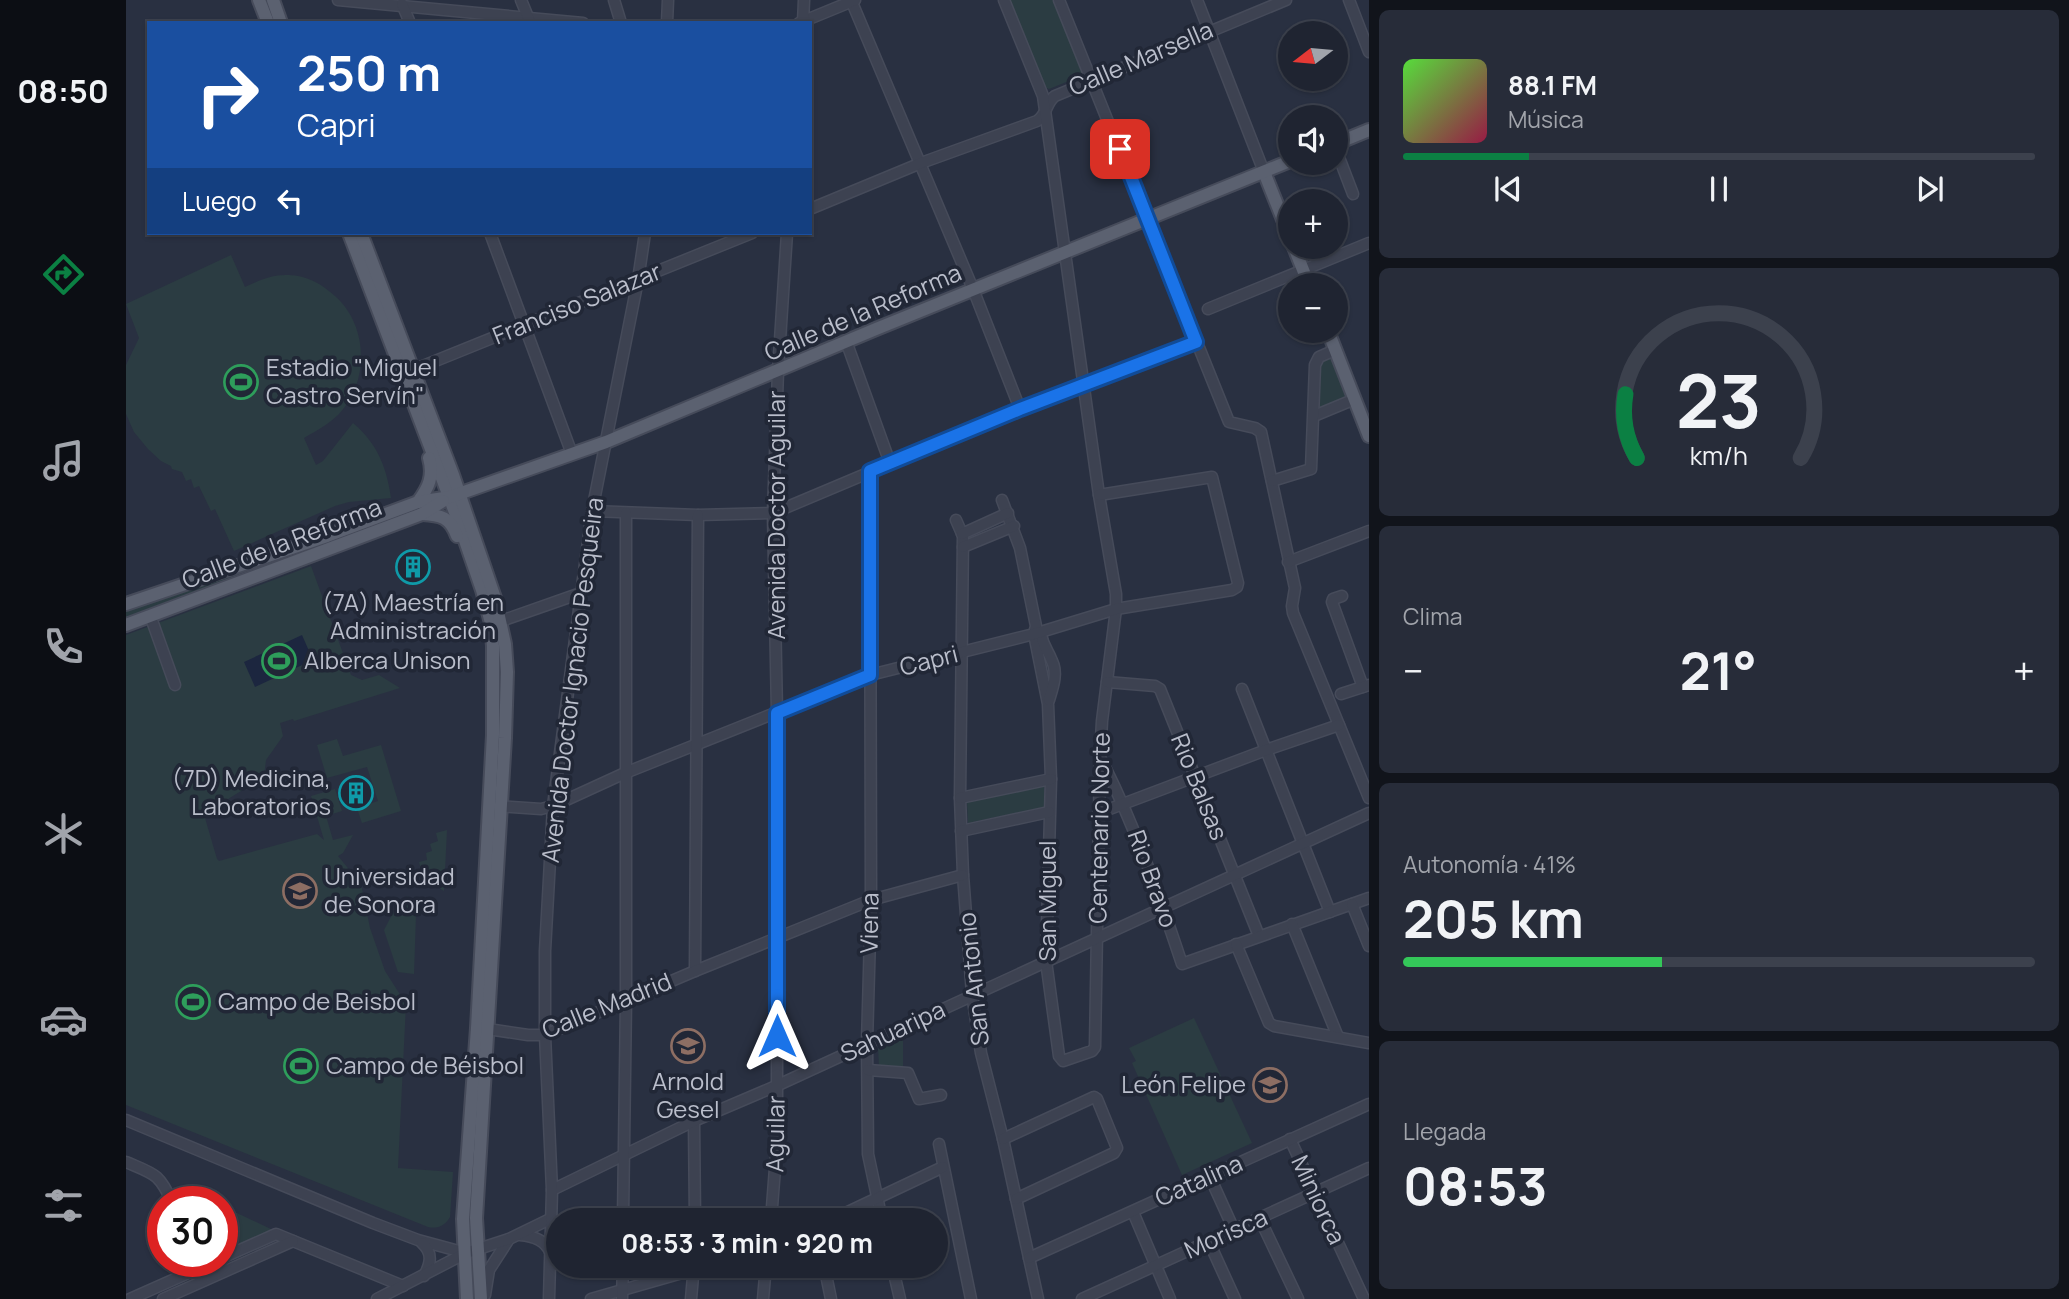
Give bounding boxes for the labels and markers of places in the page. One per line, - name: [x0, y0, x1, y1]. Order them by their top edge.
- pin: [1090, 119, 1150, 179]
- place label: Estadio "Miguel Castro Servín": [266, 350, 437, 411]
- sports icon: Estadio "Miguel Castro Servín": [222, 363, 260, 401]
- building icon: (7A) Maestría en Administración: [394, 548, 432, 586]
- place label: (7A) Maestría en Administración: [322, 585, 504, 646]
- sports icon: Alberca Unison: [260, 642, 298, 680]
- place label: Alberca Unison: [304, 643, 471, 676]
- place label: (7D) Medicina, Laboratorios: [172, 761, 331, 822]
- building icon: (7D) Medicina, Laboratorios: [337, 774, 375, 812]
- place label: Universidad de Sonora: [324, 859, 455, 920]
- school or university icon: Universidad de Sonora: [281, 872, 319, 910]
- sports icon: Campo de Beisbol: [174, 983, 212, 1021]
- place label: Campo de Beisbol: [218, 984, 416, 1017]
- school or university icon: Arnold Gesel: [669, 1027, 707, 1065]
- sports icon: Campo de Béisbol: [282, 1047, 320, 1085]
- place label: Campo de Béisbol: [326, 1048, 524, 1081]
- place label: Arnold Gesel: [652, 1064, 724, 1125]
- school or university icon: León Felipe: [1251, 1066, 1289, 1104]
- place label: León Felipe: [1121, 1067, 1246, 1100]

